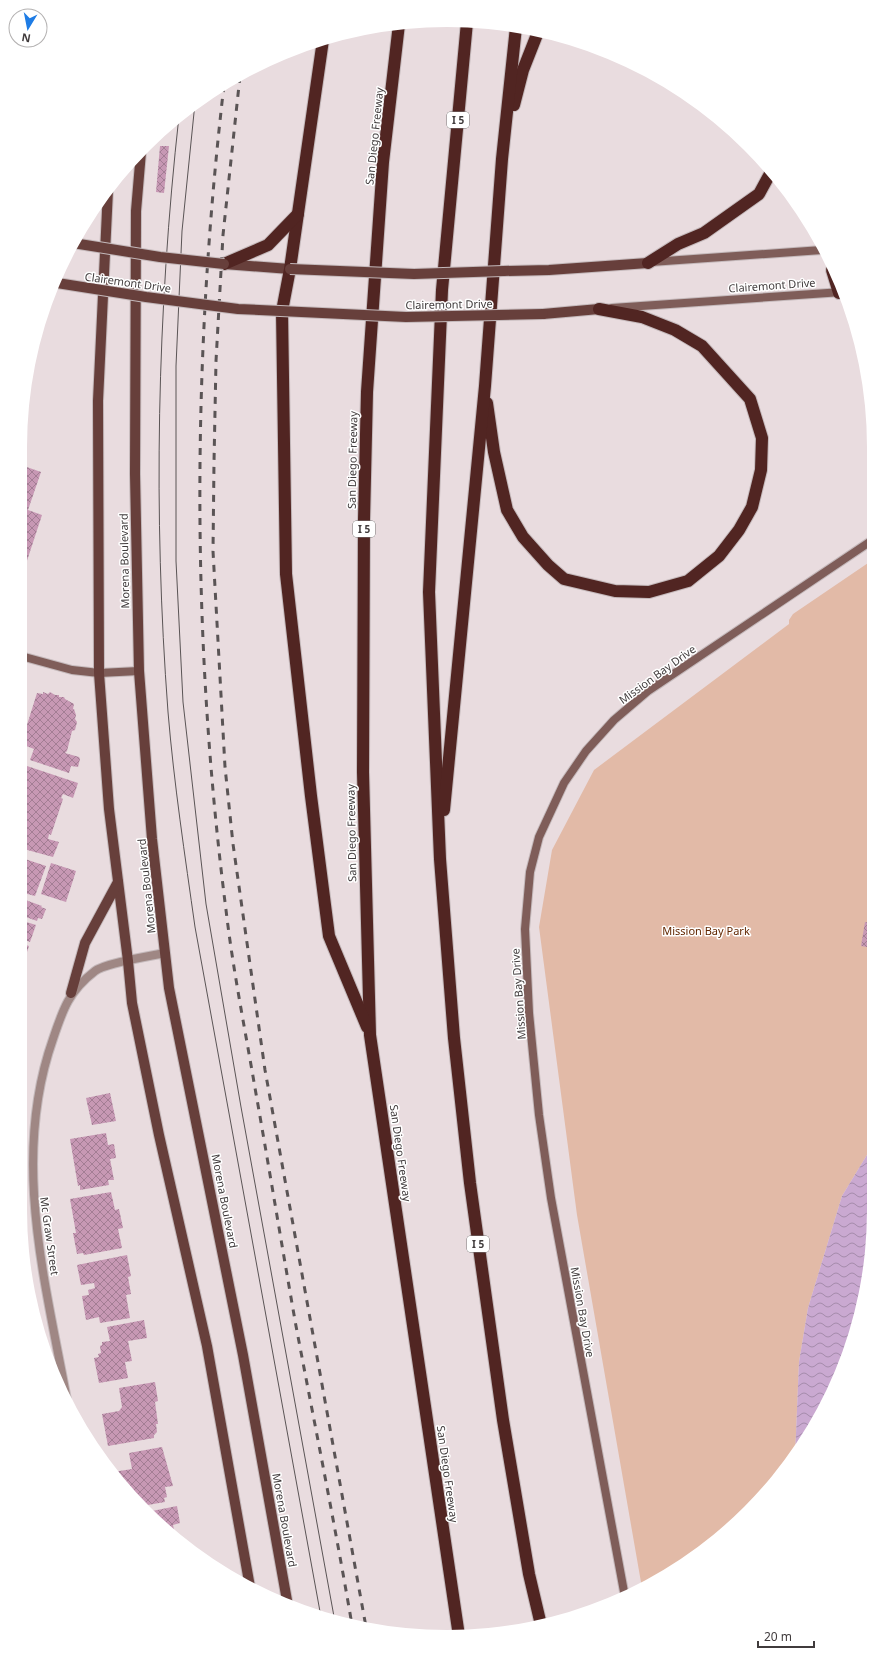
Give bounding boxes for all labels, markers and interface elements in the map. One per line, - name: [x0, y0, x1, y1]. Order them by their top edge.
- north arrow: [8, 8, 48, 48]
- text: N: [20, 30, 32, 47]
- street label: San Diego Freeway: [361, 86, 387, 185]
- road number: I 5: [447, 112, 469, 128]
- street label: Clairemont Drive: [84, 269, 172, 295]
- street label: Clairemont Drive: [728, 274, 816, 296]
- street label: Clairemont Drive: [405, 296, 493, 312]
- street label: San Diego Freeway: [344, 411, 360, 509]
- street label: Morena Boulevard: [116, 513, 132, 609]
- road number: I 5: [353, 521, 375, 537]
- street label: Mission Bay Drive: [616, 641, 698, 707]
- street label: San Diego Freeway: [343, 784, 359, 882]
- street label: Morena Boulevard: [134, 838, 158, 934]
- park label: Mission Bay Park: [662, 923, 750, 938]
- street label: Mission Bay Drive: [507, 948, 529, 1040]
- street label: San Diego Freeway: [387, 1103, 415, 1203]
- street label: Morena Boulevard: [209, 1153, 241, 1249]
- street label: Mc Graw Street: [37, 1196, 63, 1276]
- road number: I 5: [467, 1236, 489, 1252]
- street label: Mission Bay Drive: [568, 1266, 598, 1358]
- street label: San Diego Freeway: [434, 1424, 462, 1524]
- street label: Morena Boulevard: [269, 1472, 301, 1568]
- scale bar: [758, 1623, 814, 1649]
- text: 20 m: [764, 1628, 792, 1645]

